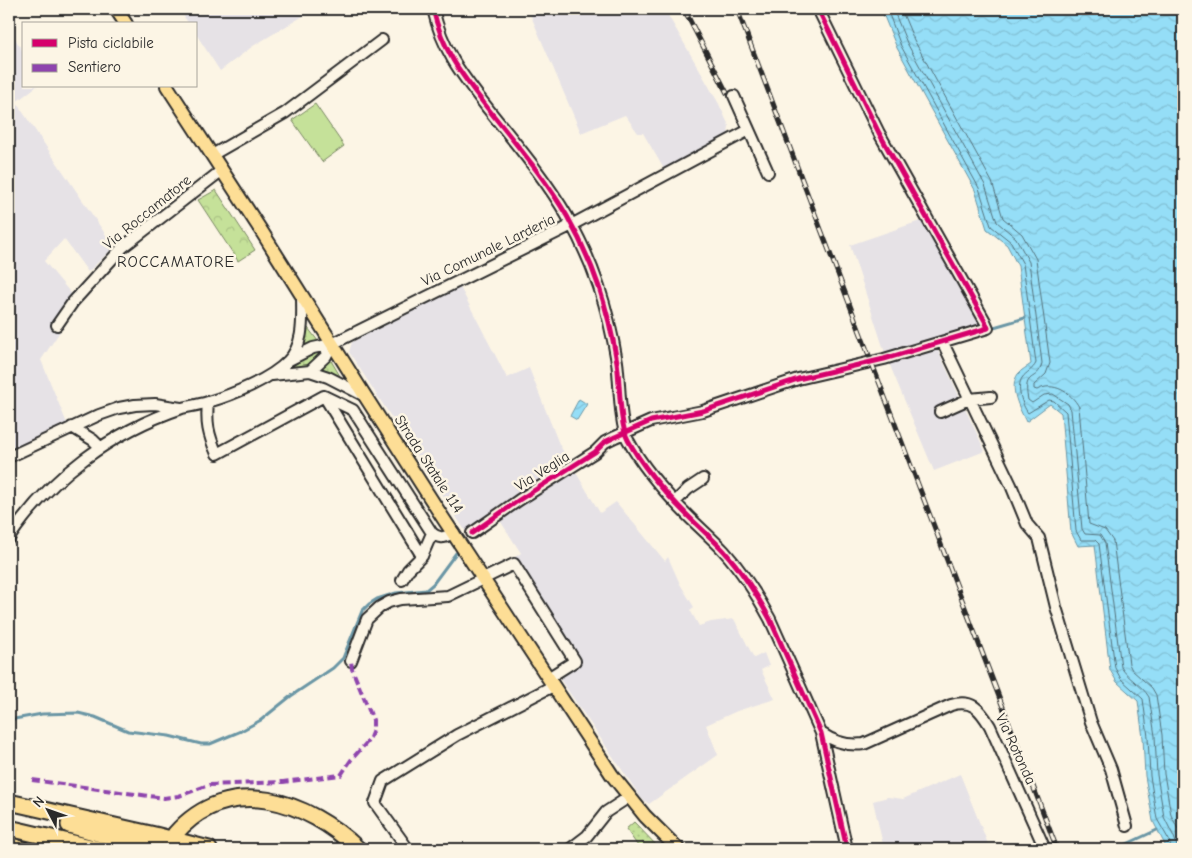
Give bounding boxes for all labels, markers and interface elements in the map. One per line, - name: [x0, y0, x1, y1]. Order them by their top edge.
- legend: [22, 22, 198, 88]
- text: Pista ciclabile: [68, 34, 154, 52]
- text: Sentiero: [68, 58, 121, 76]
- street label: Via Roccamatore: [99, 171, 195, 253]
- street label: Via Comunale Larderia: [418, 210, 558, 290]
- district label: ROCCAMATORE: [117, 253, 235, 271]
- street label: Strada Statale 114: [391, 412, 467, 516]
- street label: Via Veglia: [511, 447, 573, 495]
- street label: Via Rotonda: [992, 711, 1040, 787]
- north arrow: [22, 786, 72, 836]
- text: N: [29, 793, 48, 811]

